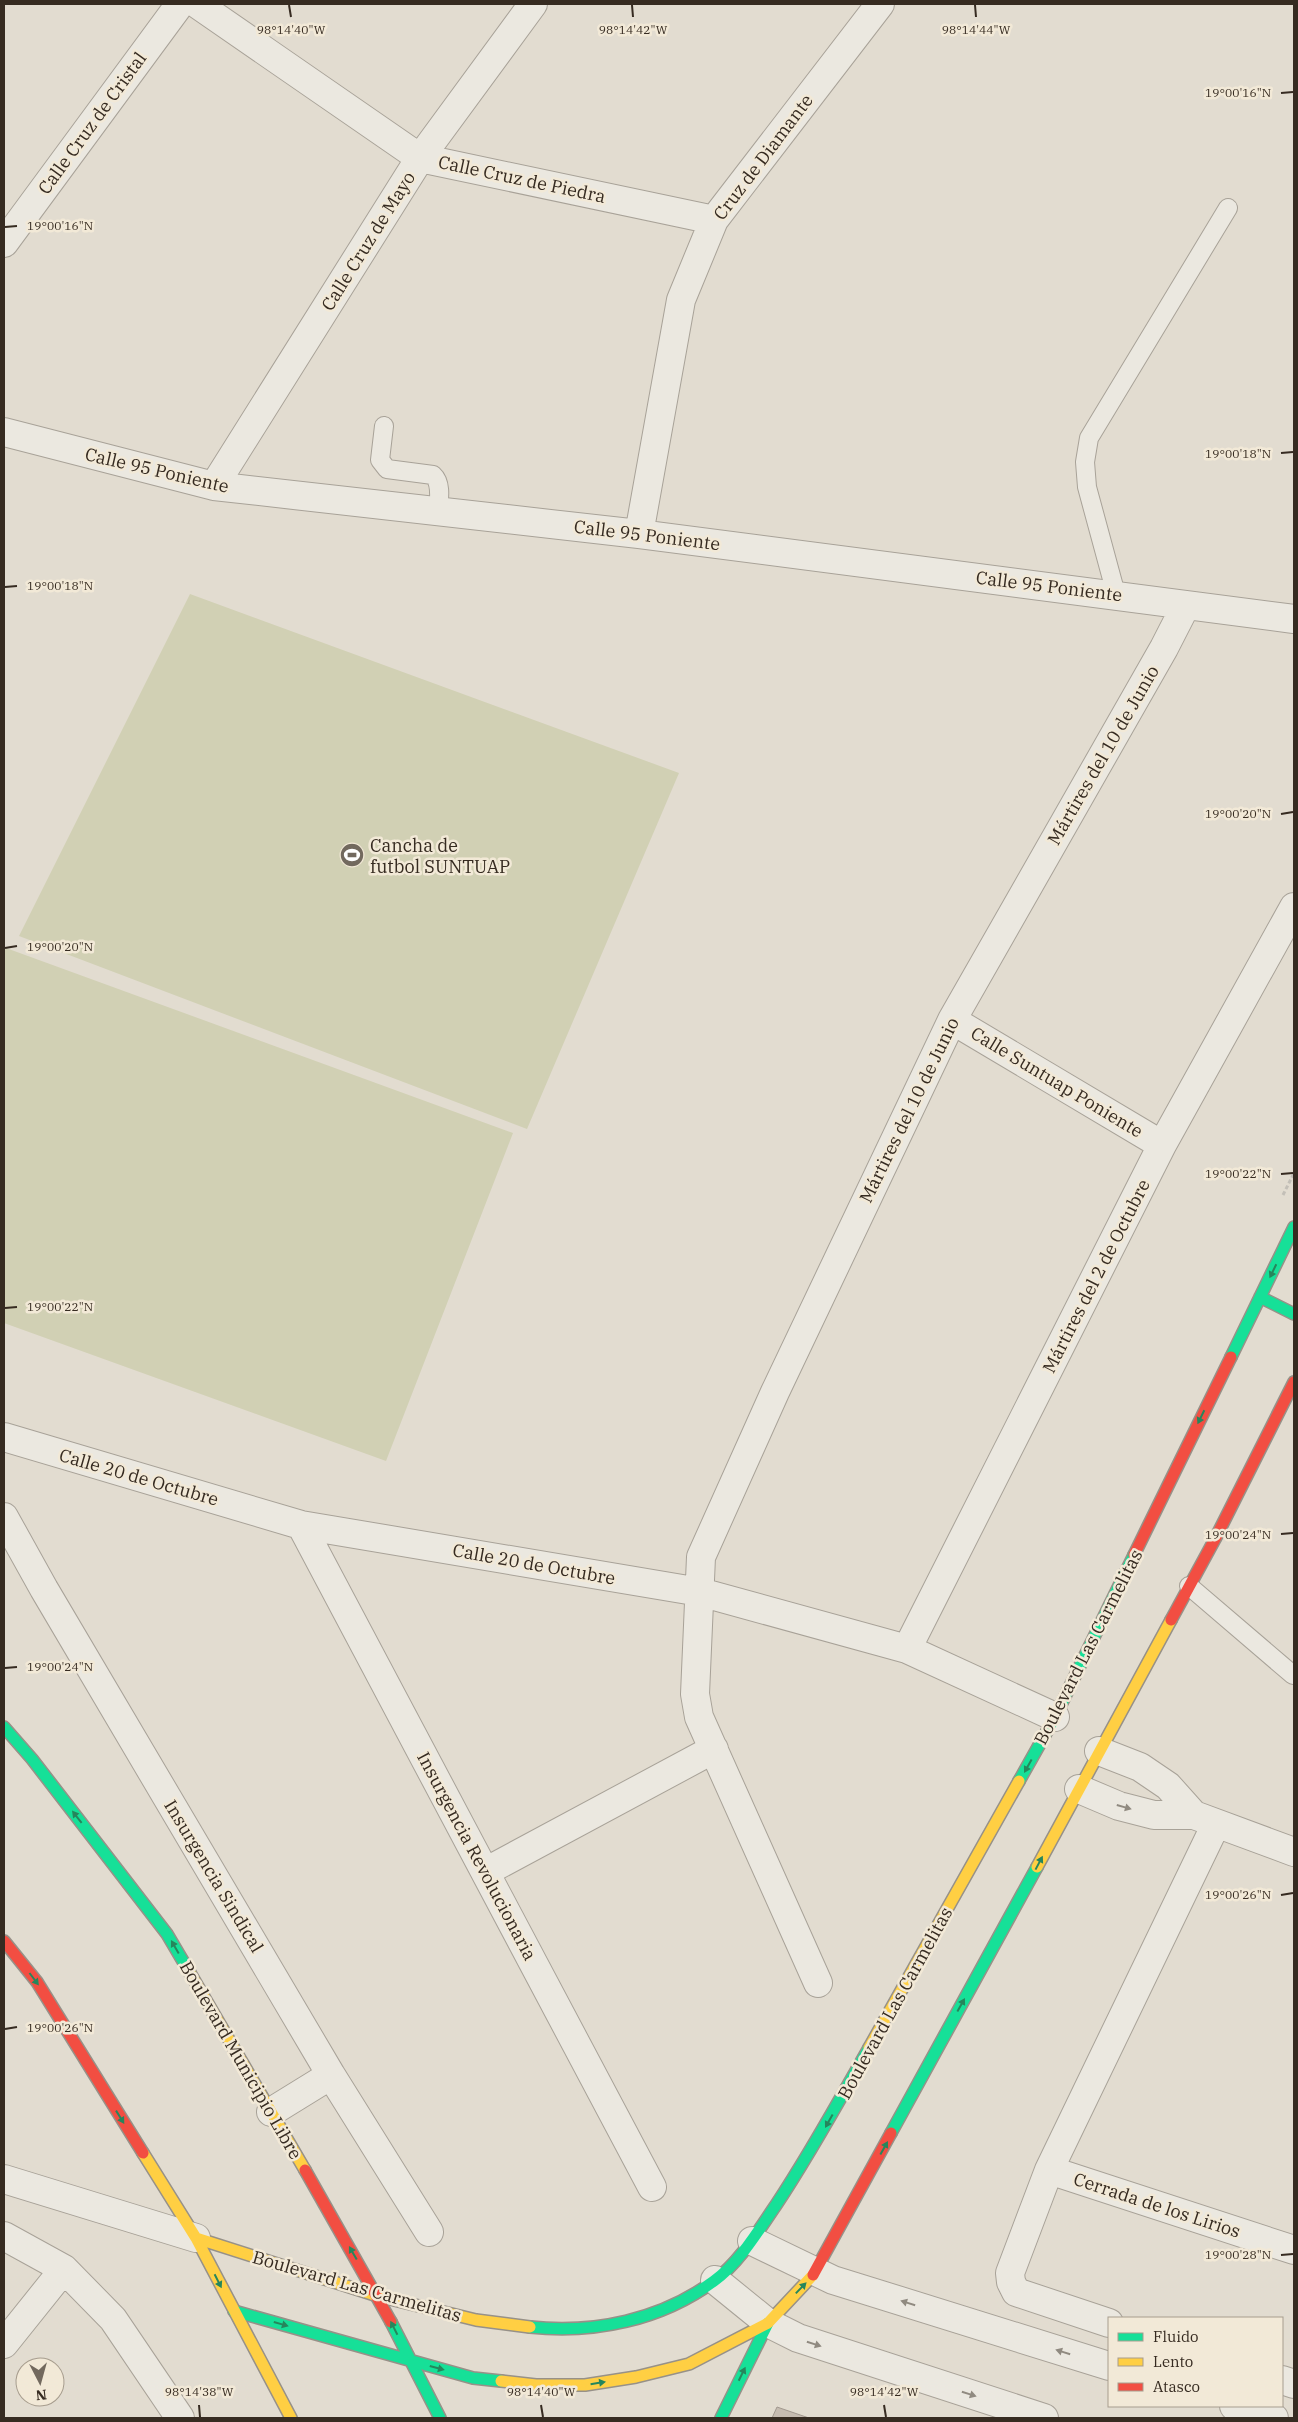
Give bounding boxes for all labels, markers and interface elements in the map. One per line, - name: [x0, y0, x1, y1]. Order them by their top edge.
- text: 98°14'40"W: [257, 22, 326, 37]
- text: 98°14'42"W: [599, 22, 668, 37]
- text: 98°14'44"W: [942, 22, 1011, 37]
- street label: Calle Cruz de Cristal: [33, 47, 151, 199]
- text: 19°00'16"N: [1205, 85, 1271, 100]
- street label: Cruz de Diamante: [708, 90, 818, 224]
- street label: Calle Cruz de Piedra: [436, 150, 608, 208]
- street label: Calle Cruz de Mayo: [316, 167, 420, 315]
- text: 19°00'16"N: [27, 218, 93, 233]
- street label: Calle 95 Poniente: [83, 442, 231, 498]
- text: 19°00'18"N: [1205, 446, 1271, 461]
- street label: Calle 95 Poniente: [573, 515, 721, 555]
- street label: Calle 95 Poniente: [975, 566, 1123, 606]
- text: 19°00'18"N: [27, 578, 93, 593]
- street label: Mártires del 10 de Junio: [1042, 661, 1164, 849]
- text: 19°00'20"N: [1205, 806, 1271, 821]
- place label: Cancha de futbol SUNTUAP: [370, 834, 510, 878]
- sports icon: Cancha de futbol SUNTUAP: [339, 842, 365, 868]
- text: 19°00'20"N: [27, 939, 93, 954]
- street label: Mártires del 10 de Junio: [854, 1013, 964, 1207]
- street label: Calle Suntuap Poniente: [967, 1021, 1147, 1143]
- text: 19°00'22"N: [1205, 1166, 1271, 1181]
- street label: Mártires del 2 de Octubre: [1037, 1175, 1155, 1377]
- one-way arrow: [1268, 1263, 1277, 1278]
- text: 19°00'22"N: [27, 1299, 93, 1314]
- one-way arrow: [1197, 1410, 1205, 1424]
- street label: Calle 20 de Octubre: [57, 1443, 221, 1511]
- text: 19°00'24"N: [1205, 1527, 1271, 1542]
- street label: Calle 20 de Octubre: [451, 1538, 617, 1590]
- street label: Boulevard Las Carmelitas: [1029, 1545, 1147, 1749]
- text: 19°00'24"N: [27, 1659, 93, 1674]
- street label: Insurgencia Revolucionaria: [412, 1748, 542, 1964]
- one-way arrow: [1024, 1758, 1032, 1773]
- street label: Insurgencia Sindical: [159, 1795, 269, 1957]
- one-way arrow: [1117, 1804, 1132, 1812]
- one-way arrow: [72, 1810, 82, 1824]
- one-way arrow: [1035, 1855, 1043, 1870]
- text: 19°00'26"N: [1205, 1887, 1271, 1902]
- street label: Boulevard Las Carmelitas: [833, 1903, 957, 2103]
- one-way arrow: [170, 1940, 179, 1953]
- street label: Boulevard Municipio Libre: [175, 1957, 307, 2163]
- one-way arrow: [28, 1972, 39, 1985]
- one-way arrow: [957, 1999, 966, 2012]
- text: 19°00'26"N: [27, 2020, 93, 2035]
- one-way arrow: [116, 2110, 125, 2123]
- one-way arrow: [824, 2115, 833, 2128]
- one-way arrow: [879, 2141, 888, 2155]
- street label: Cerrada de los Lirios: [1071, 2167, 1243, 2243]
- street label: Boulevard Las Carmelitas: [250, 2245, 464, 2327]
- one-way arrow: [349, 2247, 358, 2260]
- text: 19°00'28"N: [1205, 2247, 1271, 2262]
- one-way arrow: [214, 2274, 222, 2288]
- one-way arrow: [795, 2282, 807, 2294]
- one-way arrow: [900, 2299, 915, 2306]
- legend: [1108, 2317, 1283, 2407]
- one-way arrow: [273, 2321, 288, 2329]
- one-way arrow: [390, 2321, 398, 2335]
- text: Fluido: [1153, 2327, 1198, 2346]
- one-way arrow: [807, 2340, 822, 2348]
- one-way arrow: [1055, 2347, 1070, 2355]
- text: Lento: [1153, 2352, 1193, 2371]
- north arrow: [15, 2357, 65, 2407]
- one-way arrow: [430, 2365, 445, 2373]
- one-way arrow: [738, 2367, 747, 2382]
- text: Atasco: [1153, 2377, 1200, 2396]
- one-way arrow: [590, 2379, 606, 2387]
- text: 98°14'38"W: [165, 2384, 234, 2399]
- text: 98°14'40"W: [507, 2384, 576, 2399]
- text: 98°14'42"W: [850, 2384, 919, 2399]
- text: N: [35, 2385, 48, 2404]
- one-way arrow: [961, 2390, 976, 2398]

